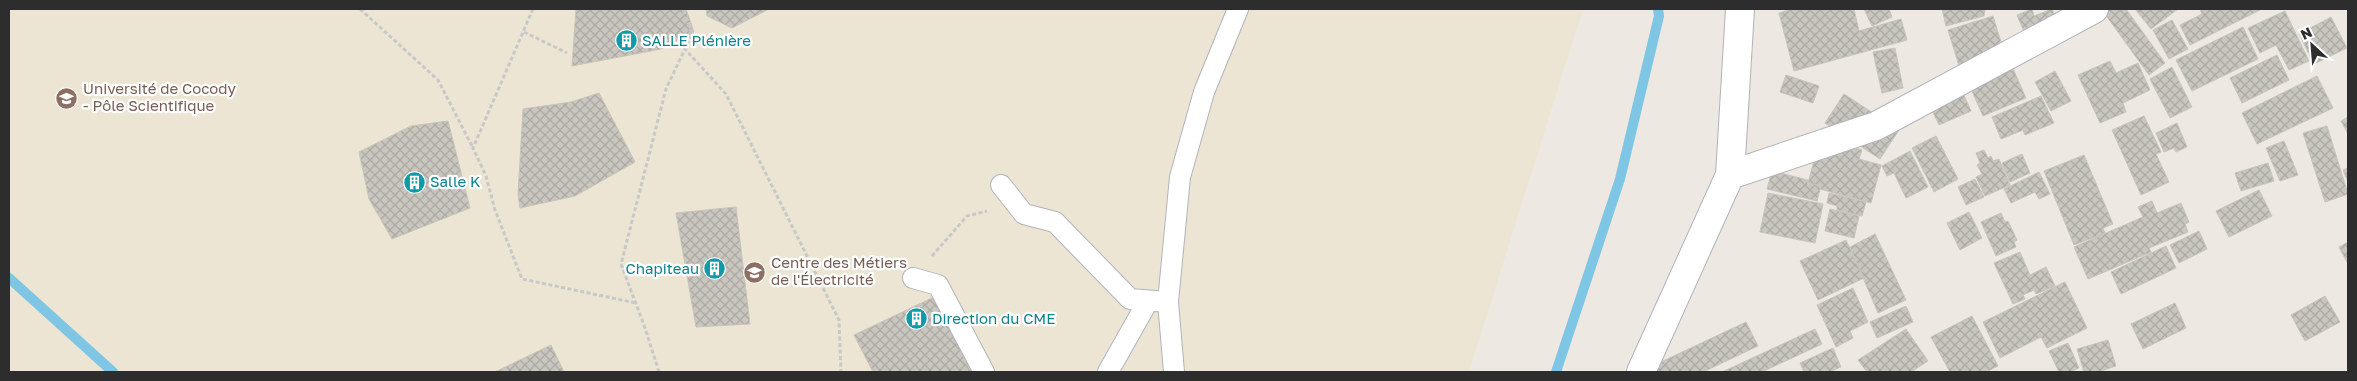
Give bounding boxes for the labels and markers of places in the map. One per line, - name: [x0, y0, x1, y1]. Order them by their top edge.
- building icon: SALLE Plénière: [614, 29, 638, 53]
- place label: SALLE Plénière: [642, 31, 751, 49]
- place label: Université de Cocody - Pôle Scientifique: [83, 79, 237, 114]
- school or university icon: Université de Cocody - Pôle Scientifique: [55, 86, 79, 110]
- building icon: Salle K: [402, 170, 426, 194]
- place label: Salle K: [430, 172, 480, 190]
- place label: Centre des Métiers de l'Électricité: [771, 253, 907, 288]
- building icon: Chapiteau: [703, 257, 727, 281]
- place label: Chapiteau: [626, 259, 699, 277]
- school or university icon: Centre des Métiers de l'Électricité: [743, 260, 767, 284]
- building icon: Direction du CME: [904, 307, 928, 331]
- place label: Direction du CME: [932, 309, 1055, 327]

